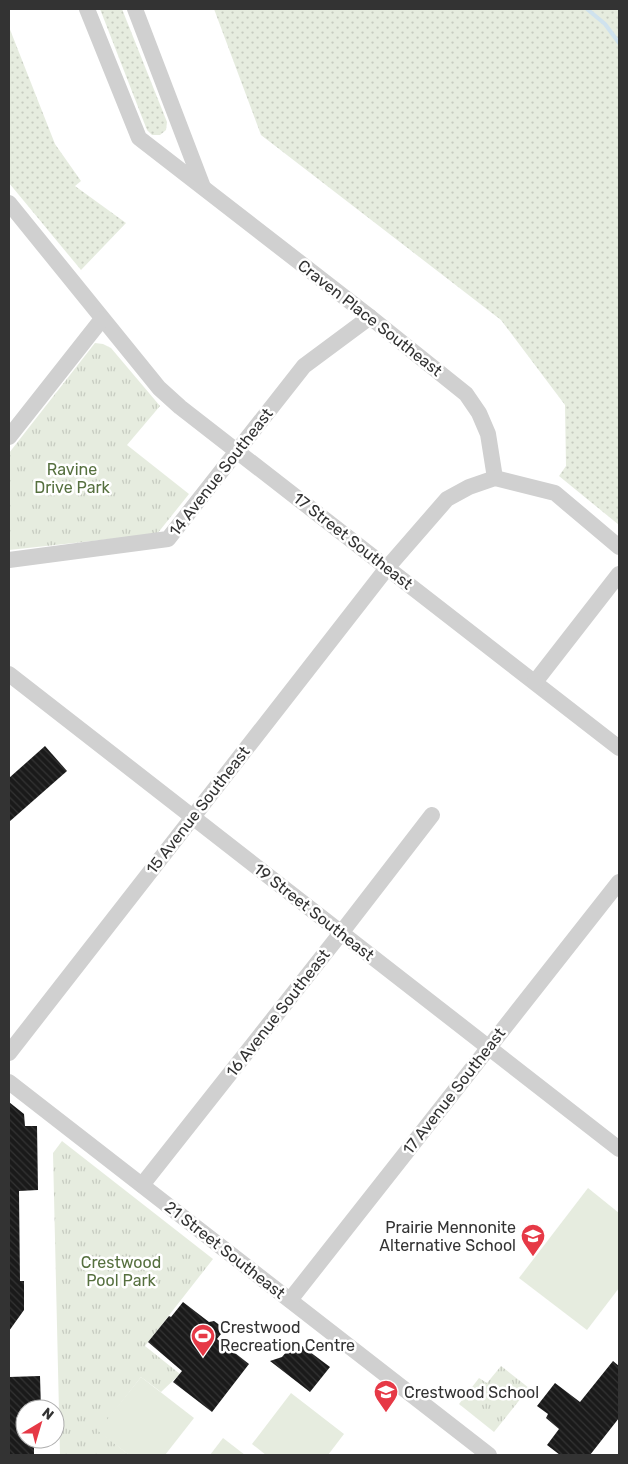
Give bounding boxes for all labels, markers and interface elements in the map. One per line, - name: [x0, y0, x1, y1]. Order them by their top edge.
- street label: Craven Place Southeast: [294, 256, 446, 380]
- street label: 14 Avenue Southeast: [165, 404, 277, 540]
- park label: Ravine Drive Park: [34, 460, 111, 497]
- street label: 17 Street Southeast: [290, 489, 416, 593]
- street label: 15 Avenue Southeast: [142, 742, 254, 878]
- street label: 19 Street Southeast: [250, 859, 378, 965]
- street label: 16 Avenue Southeast: [222, 945, 334, 1081]
- street label: 17 Avenue Southeast: [399, 1024, 509, 1158]
- street label: 21 Street Southeast: [161, 1197, 289, 1303]
- place label: Prairie Mennonite Alternative School: [379, 1218, 516, 1255]
- school or university icon: Prairie Mennonite Alternative School: [520, 1223, 546, 1257]
- park label: Crestwood Pool Park: [81, 1253, 161, 1290]
- place label: Crestwood Recreation Centre: [220, 1318, 355, 1355]
- sports icon: Crestwood Recreation Centre: [190, 1323, 216, 1357]
- school or university icon: Crestwood School: [373, 1379, 399, 1413]
- place label: Crestwood School: [404, 1383, 539, 1402]
- north arrow: [15, 1399, 65, 1449]
- text: N: [38, 1404, 57, 1424]

